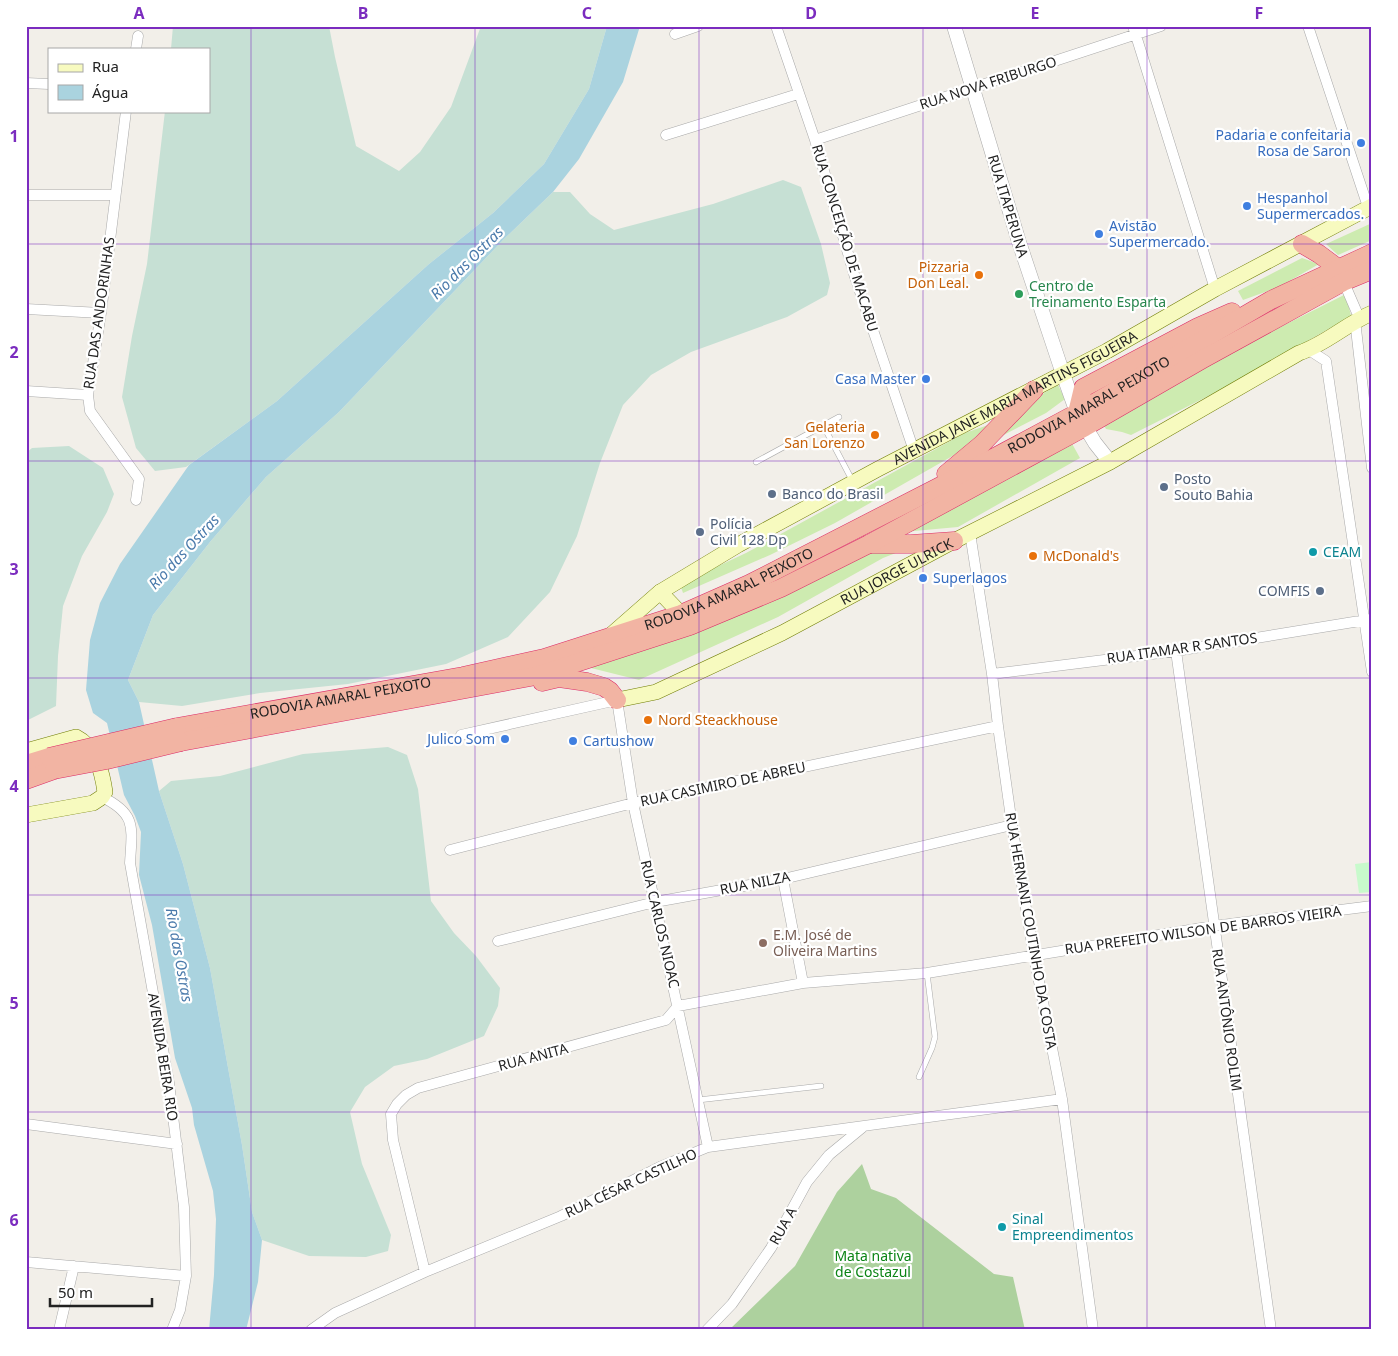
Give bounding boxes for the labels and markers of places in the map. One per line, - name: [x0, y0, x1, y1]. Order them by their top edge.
- place label: Padaria e confeitaria Rosa de Saron: [1215, 125, 1351, 160]
- marker: Padaria e confeitaria Rosa de Saron: [1355, 137, 1367, 149]
- place label: Hespanhol Supermercados.: [1257, 188, 1364, 223]
- marker: Hespanhol Supermercados.: [1241, 200, 1253, 212]
- place label: Avistão Supermercado.: [1109, 216, 1210, 251]
- marker: Avistão Supermercado.: [1093, 228, 1105, 240]
- place label: Pizzaria Don Leal.: [908, 257, 969, 292]
- marker: Pizzaria Don Leal.: [973, 269, 985, 281]
- place label: Centro de Treinamento Esparta: [1029, 276, 1166, 311]
- marker: Centro de Treinamento Esparta: [1013, 288, 1025, 300]
- place label: Casa Master: [835, 369, 916, 388]
- marker: Casa Master: [920, 373, 932, 385]
- place label: Gelateria San Lorenzo: [784, 417, 865, 452]
- marker: Gelateria San Lorenzo: [869, 429, 881, 441]
- place label: Posto Souto Bahia: [1174, 469, 1253, 504]
- marker: Posto Souto Bahia: [1158, 481, 1170, 493]
- place label: Banco do Brasil: [782, 484, 884, 503]
- marker: Banco do Brasil: [766, 488, 778, 500]
- place label: Polícia Civil 128 Dp: [710, 514, 787, 549]
- marker: Polícia Civil 128 Dp: [694, 526, 706, 538]
- place label: CEAM: [1323, 542, 1361, 561]
- place label: McDonald's: [1043, 546, 1120, 565]
- marker: CEAM: [1307, 546, 1319, 558]
- marker: McDonald's: [1027, 550, 1039, 562]
- place label: Superlagos: [933, 568, 1007, 587]
- marker: Superlagos: [917, 572, 929, 584]
- place label: COMFIS: [1258, 581, 1310, 600]
- marker: COMFIS: [1314, 585, 1326, 597]
- place label: Nord Steackhouse: [658, 710, 778, 729]
- marker: Nord Steackhouse: [642, 714, 654, 726]
- place label: Julico Som: [425, 729, 495, 748]
- place label: Cartushow: [583, 731, 654, 750]
- marker: Julico Som: [499, 733, 511, 745]
- marker: Cartushow: [567, 735, 579, 747]
- place label: E.M. José de Oliveira Martins: [773, 925, 877, 960]
- marker: E.M. José de Oliveira Martins: [757, 937, 769, 949]
- place label: Sinal Empreendimentos: [1012, 1209, 1134, 1244]
- marker: Sinal Empreendimentos: [996, 1221, 1008, 1233]

